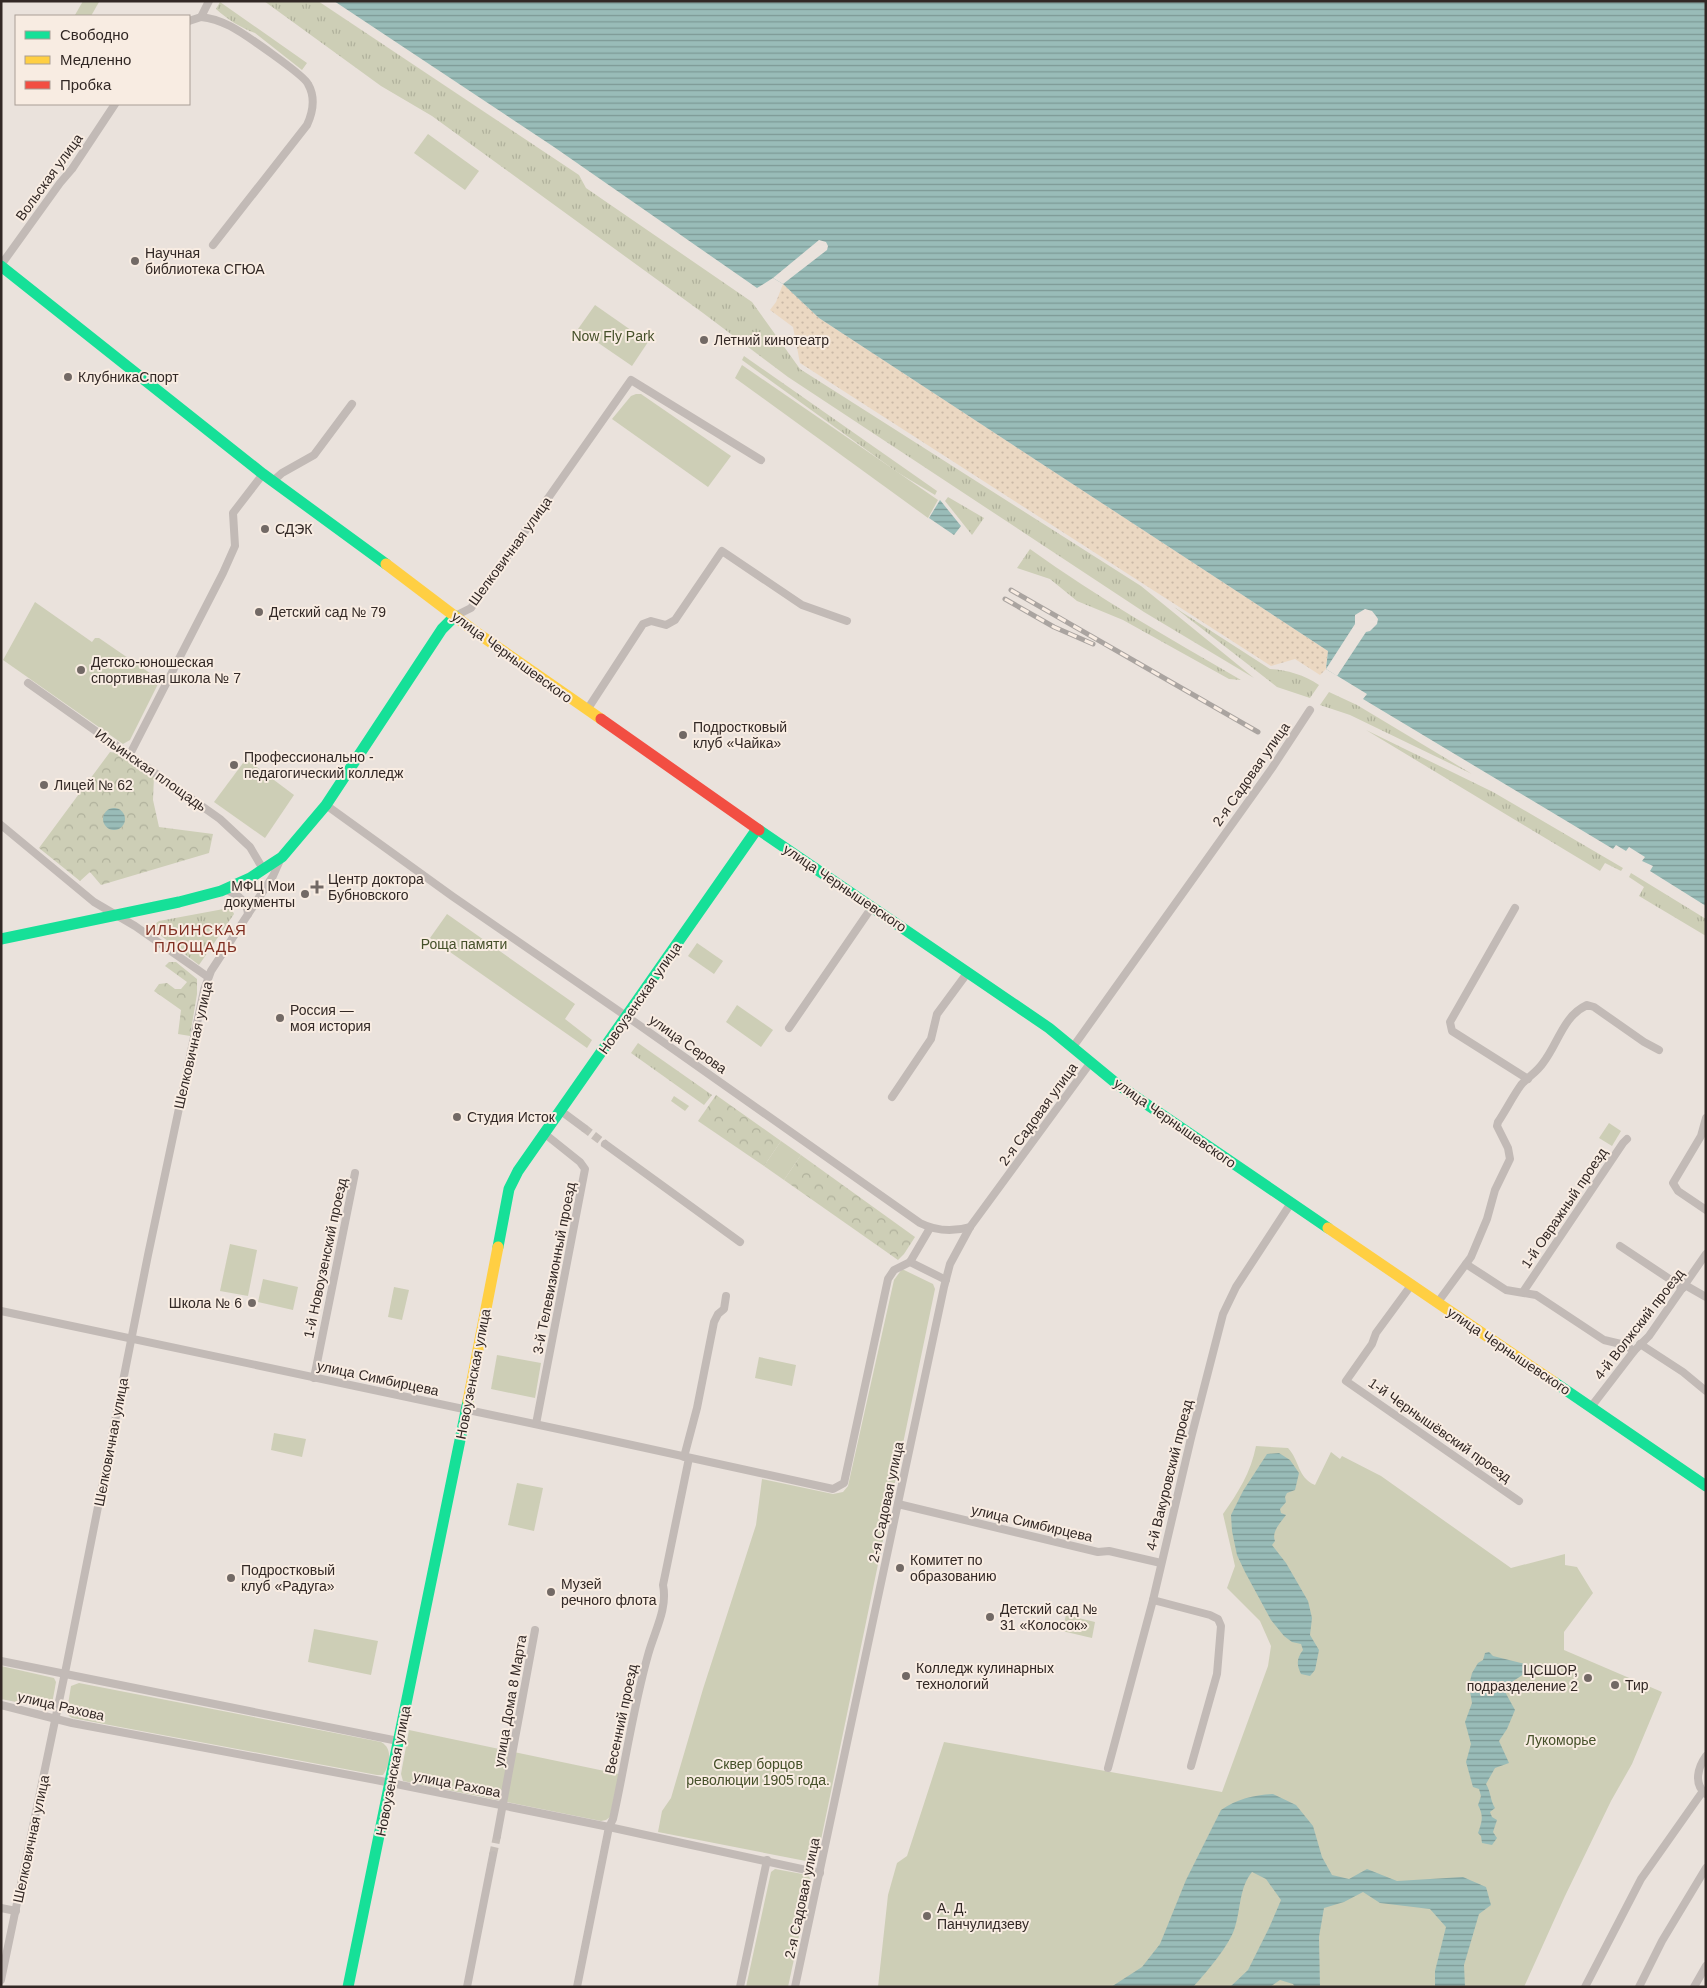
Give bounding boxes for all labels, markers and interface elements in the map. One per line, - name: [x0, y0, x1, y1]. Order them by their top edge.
- legend: [15, 15, 190, 105]
- text: Свободно: [60, 26, 129, 43]
- text: Медленно: [60, 51, 131, 68]
- text: Пробка: [60, 76, 112, 93]
- street label: Вольская улица: [12, 130, 86, 224]
- place label: Научная библиотека СГЮА: [145, 245, 265, 277]
- marker: Научная библиотека СГЮА: [129, 255, 141, 267]
- park label: Now Fly Park: [571, 328, 656, 344]
- place label: Летний кинотеатр: [714, 332, 829, 348]
- marker: Летний кинотеатр: [698, 334, 710, 346]
- place label: КлубникаСпорт: [78, 369, 179, 385]
- marker: КлубникаСпорт: [62, 371, 74, 383]
- street label: Шелковичная улица: [465, 493, 555, 608]
- place label: СДЭК: [275, 521, 313, 537]
- marker: СДЭК: [259, 523, 271, 535]
- place label: Детский сад № 79: [269, 604, 386, 620]
- marker: Детский сад № 79: [253, 606, 265, 618]
- street label: улица Чернышевского: [449, 608, 576, 706]
- place label: Детско-юношеская спортивная школа № 7: [91, 654, 241, 686]
- marker: Детско-юношеская спортивная школа № 7: [75, 664, 87, 676]
- place label: Подростковый клуб «Чайка»: [693, 719, 787, 751]
- street label: 2-я Садовая улица: [1209, 719, 1293, 829]
- street label: Ильинская площадь: [92, 726, 210, 814]
- marker: Подростковый клуб «Чайка»: [677, 729, 689, 741]
- place label: Профессионально - педагогический колледж: [244, 749, 404, 781]
- marker: Профессионально - педагогический колледж: [228, 759, 240, 771]
- place label: Лицей № 62: [54, 777, 133, 793]
- marker: Лицей № 62: [38, 779, 50, 791]
- street label: улица Чернышевского: [780, 841, 910, 935]
- place label: Центр доктора Бубновского: [328, 871, 424, 903]
- place label: МФЦ Мои документы: [224, 878, 295, 910]
- marker: Центр доктора Бубновского: [310, 880, 324, 894]
- marker: МФЦ Мои документы: [299, 888, 311, 900]
- district label: ИЛЬИНСКАЯ ПЛОЩАДЬ: [145, 921, 247, 955]
- park label: Роща памяти: [421, 936, 507, 952]
- street label: Новоузенская улица: [595, 939, 685, 1057]
- street label: Шелковичная улица: [171, 979, 216, 1110]
- place label: Россия — моя история: [290, 1002, 371, 1034]
- street label: улица Серова: [646, 1011, 730, 1077]
- marker: Россия — моя история: [274, 1012, 286, 1024]
- street label: 2-я Садовая улица: [995, 1059, 1081, 1168]
- street label: улица Чернышевского: [1111, 1075, 1239, 1171]
- place label: Студия Исток: [467, 1109, 556, 1125]
- marker: Студия Исток: [451, 1111, 463, 1123]
- street label: 1-й Овражный проезд: [1518, 1145, 1610, 1271]
- street label: 1-й Новоузенский проезд: [300, 1176, 350, 1340]
- street label: 3-й Телевизионный проезд: [529, 1181, 579, 1355]
- street label: 4-й Волжский проезд: [1591, 1265, 1687, 1383]
- place label: Школа № 6: [169, 1295, 242, 1311]
- marker: Школа № 6: [246, 1297, 258, 1309]
- street label: улица Чернышевского: [1444, 1304, 1574, 1398]
- street label: Новоузенская улица: [452, 1307, 494, 1441]
- street label: улица Симбирцева: [316, 1357, 441, 1399]
- street label: 1-й Чернышёвский проезд: [1365, 1374, 1515, 1486]
- street label: Шелковичная улица: [91, 1376, 131, 1508]
- street label: 4-й Вакуровский проезд: [1143, 1398, 1195, 1552]
- street label: 2-я Садовая улица: [865, 1440, 907, 1564]
- street label: улица Симбирцева: [970, 1501, 1094, 1545]
- place label: Комитет по образованию: [910, 1552, 996, 1584]
- place label: Подростковый клуб «Радуга»: [241, 1562, 335, 1594]
- marker: Комитет по образованию: [894, 1562, 906, 1574]
- marker: Подростковый клуб «Радуга»: [225, 1572, 237, 1584]
- place label: Музей речного флота: [561, 1576, 657, 1608]
- marker: Музей речного флота: [545, 1586, 557, 1598]
- place label: Детский сад № 31 «Колосок»: [1000, 1601, 1098, 1633]
- marker: Детский сад № 31 «Колосок»: [984, 1611, 996, 1623]
- street label: улица Дома 8 Марта: [490, 1633, 530, 1768]
- place label: Колледж кулинарных технологий: [916, 1660, 1054, 1692]
- place label: ЦСШОР, подразделение 2: [1467, 1662, 1578, 1694]
- street label: Весенний проезд: [602, 1663, 640, 1775]
- marker: Колледж кулинарных технологий: [900, 1670, 912, 1682]
- marker: ЦСШОР, подразделение 2: [1582, 1672, 1594, 1684]
- place label: Тир: [1625, 1677, 1649, 1693]
- marker: Тир: [1609, 1679, 1621, 1691]
- street label: улица Рахова: [16, 1688, 106, 1724]
- street label: Новоузенская улица: [372, 1704, 414, 1838]
- park label: Лукоморье: [1526, 1732, 1597, 1748]
- park label: Сквер борцов революции 1905 года.: [686, 1756, 830, 1788]
- street label: улица Рахова: [412, 1768, 502, 1800]
- street label: Шелковичная улица: [10, 1773, 52, 1904]
- street label: 2-я Садовая улица: [781, 1836, 823, 1960]
- place label: А. Д. Панчулидзеву: [937, 1900, 1029, 1932]
- marker: А. Д. Панчулидзеву: [921, 1910, 933, 1922]

